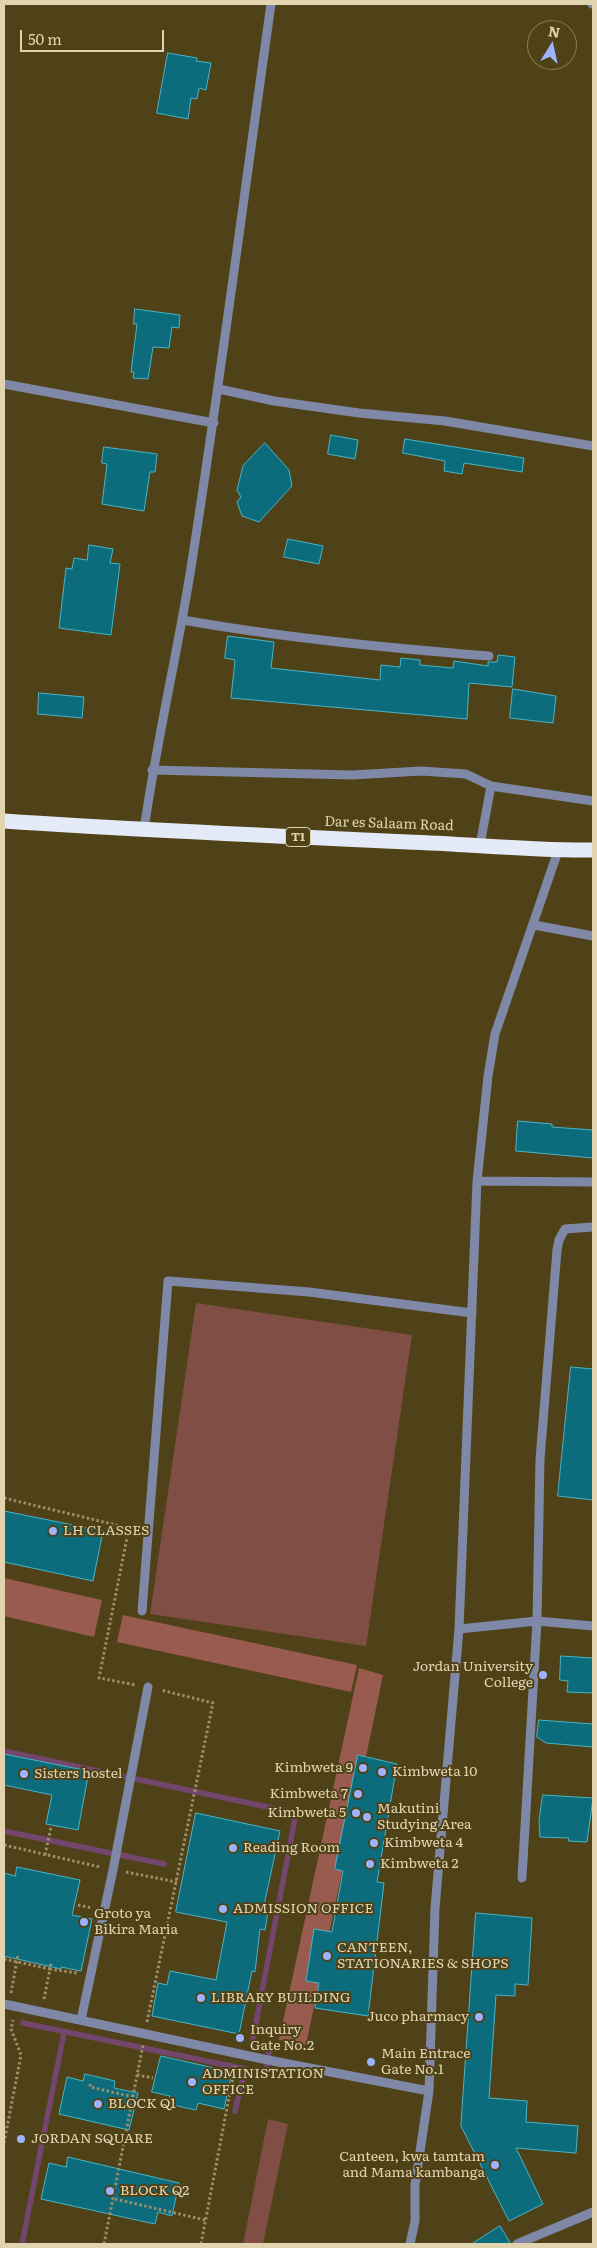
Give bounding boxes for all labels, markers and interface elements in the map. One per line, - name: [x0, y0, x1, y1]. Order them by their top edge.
- scale bar: [22, 20, 166, 52]
- north arrow: [527, 20, 577, 70]
- text: N: [547, 20, 562, 42]
- text: 50 m: [28, 27, 62, 50]
- street label: Dar es Salaam Road: [324, 813, 454, 835]
- road number: T1: [286, 828, 310, 846]
- place label: LH CLASSES: [63, 1523, 149, 1539]
- marker: LH CLASSES: [47, 1525, 59, 1537]
- place label: Jordan University College: [413, 1659, 533, 1691]
- marker: Jordan University College: [537, 1669, 549, 1681]
- place label: Kimbweta 9: [274, 1760, 353, 1776]
- marker: Kimbweta 9: [357, 1762, 369, 1774]
- place label: Kimbweta 10: [392, 1764, 477, 1780]
- place label: Sisters hostel: [34, 1766, 122, 1782]
- marker: Kimbweta 10: [376, 1766, 388, 1778]
- marker: Sisters hostel: [18, 1768, 30, 1780]
- place label: Kimbweta 7: [269, 1786, 348, 1802]
- marker: Kimbweta 7: [352, 1788, 364, 1800]
- place label: Makutini Studying Area: [377, 1801, 472, 1834]
- place label: Kimbweta 5: [267, 1805, 346, 1821]
- marker: Kimbweta 5: [350, 1807, 362, 1819]
- marker: Makutini Studying Area: [361, 1811, 373, 1823]
- place label: Kimbweta 4: [384, 1835, 463, 1851]
- marker: Kimbweta 4: [368, 1837, 380, 1849]
- place label: Reading Room: [243, 1840, 340, 1856]
- marker: Reading Room: [227, 1842, 239, 1854]
- place label: Kimbweta 2: [380, 1856, 459, 1872]
- marker: Kimbweta 2: [364, 1858, 376, 1870]
- place label: ADMISSION OFFICE: [233, 1901, 373, 1917]
- marker: ADMISSION OFFICE: [217, 1903, 229, 1915]
- place label: Groto ya Bikira Maria: [94, 1906, 178, 1938]
- marker: Groto ya Bikira Maria: [78, 1916, 90, 1928]
- place label: CANTEEN, STATIONARIES & SHOPS: [337, 1940, 509, 1972]
- marker: CANTEEN, STATIONARIES & SHOPS: [321, 1950, 333, 1962]
- place label: LIBRARY BUILDING: [211, 1990, 351, 2006]
- marker: LIBRARY BUILDING: [195, 1992, 207, 2004]
- place label: Juco pharmacy: [367, 2009, 469, 2025]
- marker: Juco pharmacy: [473, 2011, 485, 2023]
- place label: Inquiry Gate No.2: [250, 2022, 314, 2054]
- marker: Inquiry Gate No.2: [234, 2032, 246, 2044]
- place label: Main Entrace Gate No.1: [381, 2046, 470, 2078]
- marker: Main Entrace Gate No.1: [365, 2056, 377, 2068]
- place label: ADMINISTATION OFFICE: [202, 2066, 324, 2098]
- marker: ADMINISTATION OFFICE: [186, 2076, 198, 2088]
- place label: BLOCK Q1: [108, 2096, 176, 2112]
- marker: BLOCK Q1: [92, 2098, 104, 2110]
- place label: JORDAN SQUARE: [31, 2131, 153, 2147]
- marker: JORDAN SQUARE: [15, 2133, 27, 2145]
- place label: Canteen, kwa tamtam and Mama kambanga: [339, 2149, 485, 2182]
- marker: Canteen, kwa tamtam and Mama kambanga: [489, 2159, 501, 2171]
- place label: BLOCK Q2: [120, 2183, 189, 2199]
- marker: BLOCK Q2: [104, 2185, 116, 2197]

